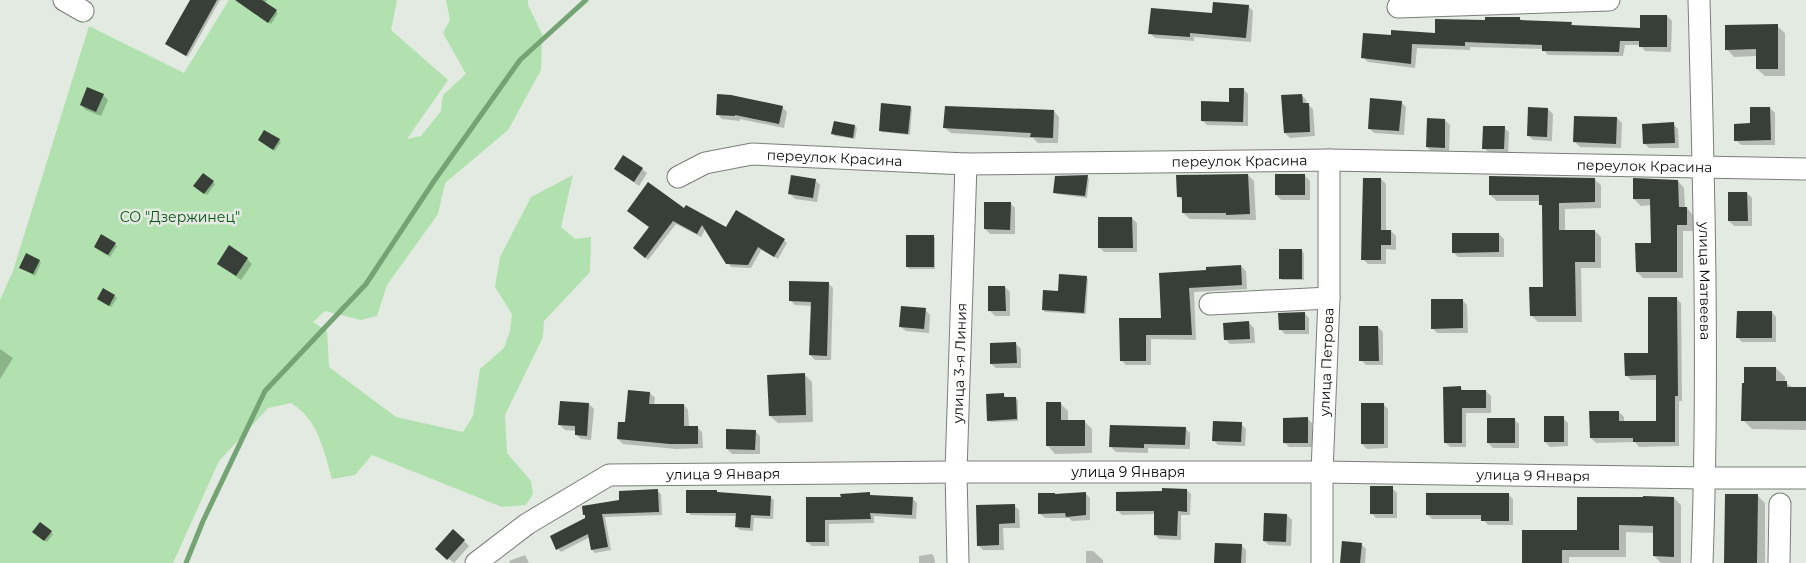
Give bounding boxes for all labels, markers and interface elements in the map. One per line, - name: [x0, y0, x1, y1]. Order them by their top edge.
- street label: переулок Красина: [766, 146, 903, 170]
- street label: переулок Красина: [1171, 151, 1308, 171]
- street label: переулок Красина: [1576, 156, 1713, 176]
- park label: СО "Дзержинец": [120, 208, 240, 226]
- street label: улица Матвеева: [1695, 221, 1714, 340]
- street label: улица 3-я Линия: [949, 302, 970, 425]
- street label: улица Петрова: [1315, 307, 1338, 418]
- street label: улица 9 Января: [1070, 463, 1185, 481]
- street label: улица 9 Января: [665, 465, 780, 484]
- street label: улица 9 Января: [1475, 465, 1590, 485]

